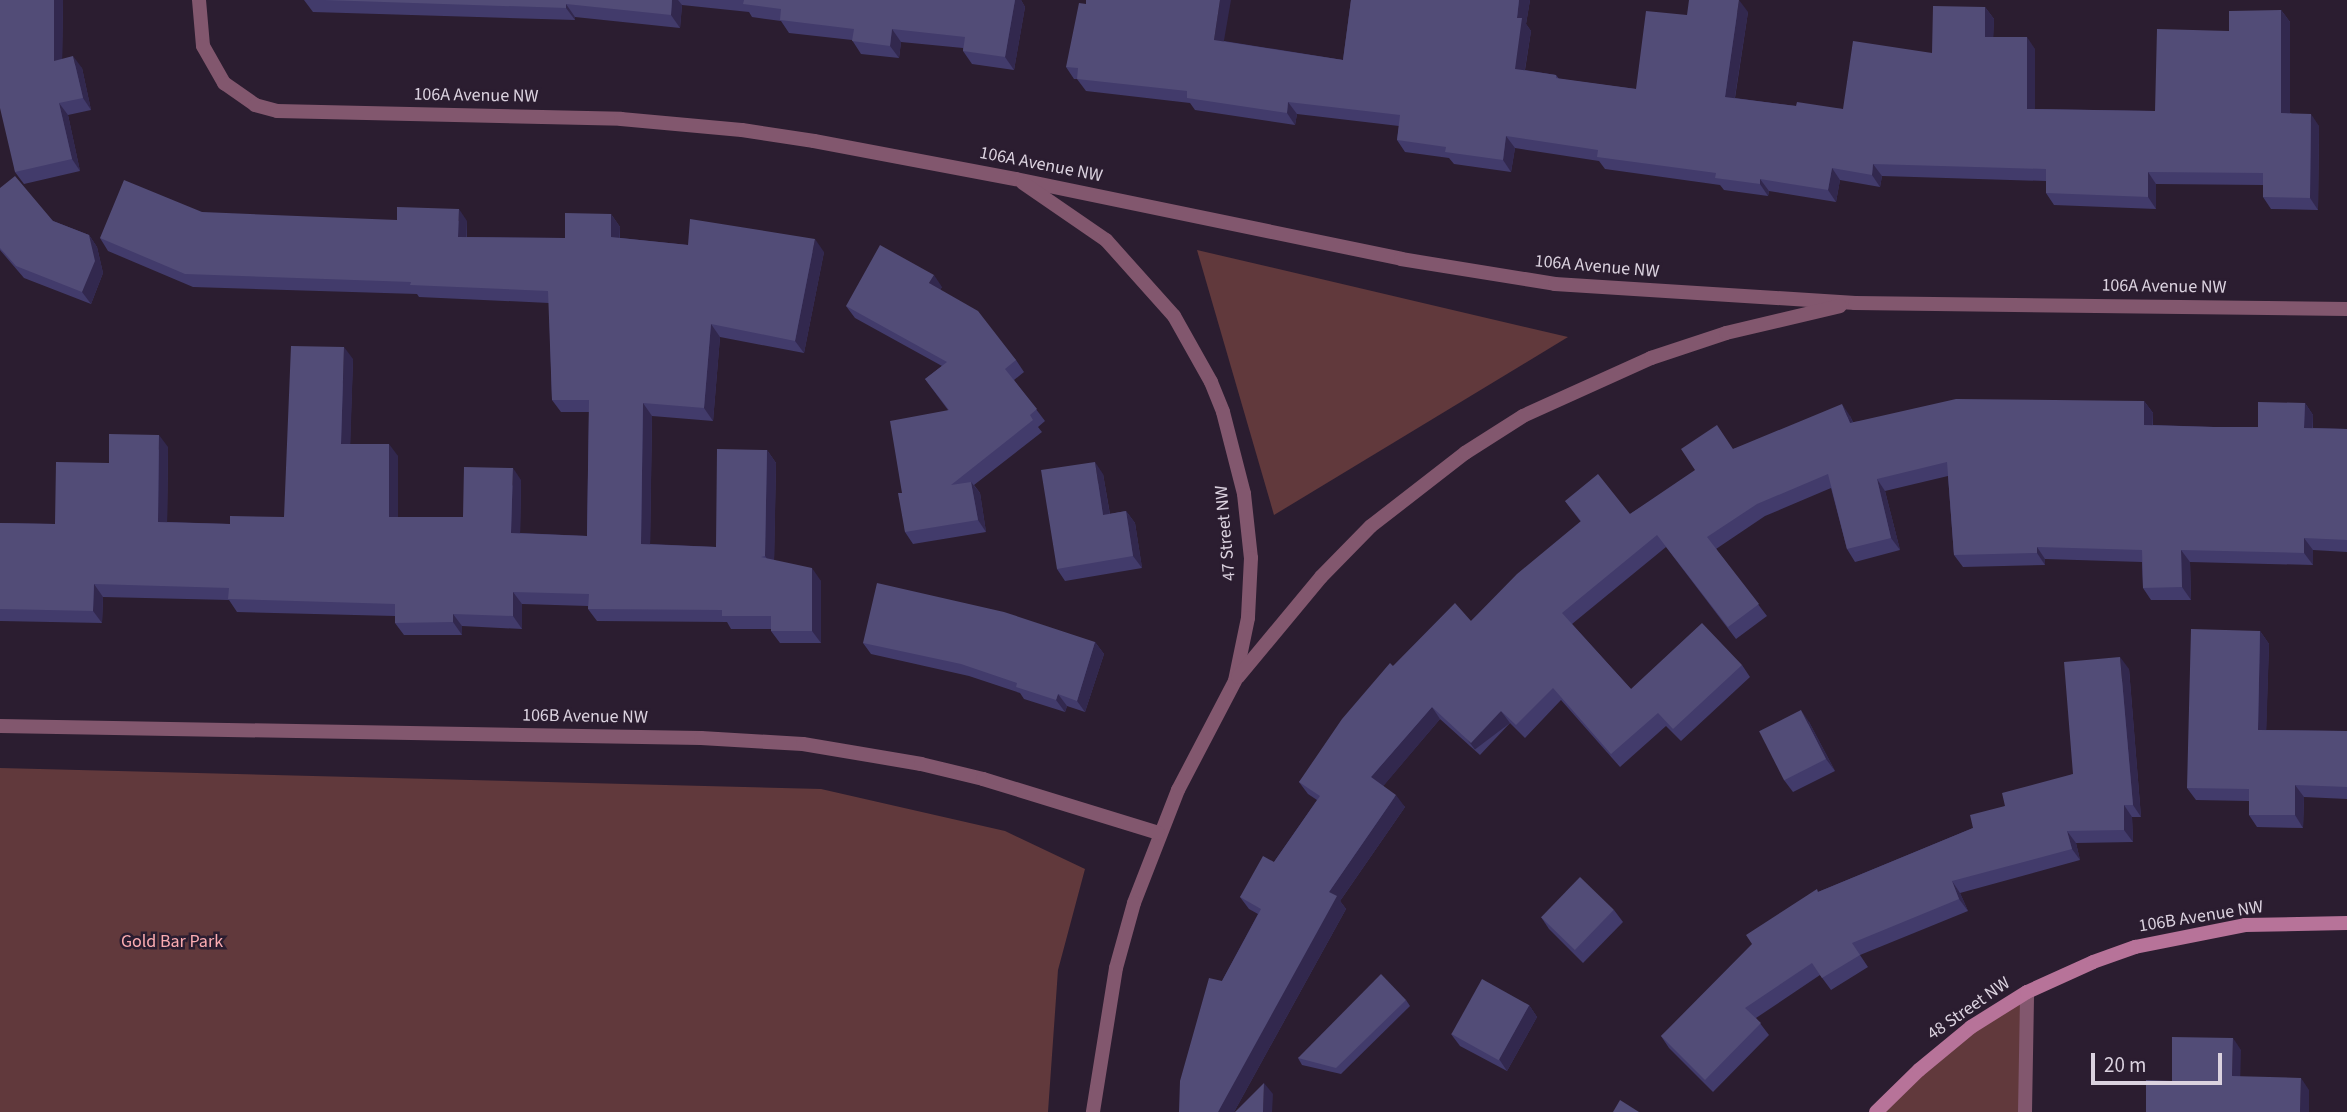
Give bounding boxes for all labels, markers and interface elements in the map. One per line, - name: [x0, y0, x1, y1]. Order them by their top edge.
- street label: 106A Avenue NW: [413, 84, 539, 108]
- street label: 106A Avenue NW: [978, 142, 1104, 188]
- street label: 106A Avenue NW: [1534, 251, 1660, 283]
- street label: 106A Avenue NW: [2101, 275, 2227, 299]
- street label: 47 Street NW: [1211, 484, 1241, 582]
- street label: 106B Avenue NW: [522, 705, 648, 729]
- street label: 106B Avenue NW: [2137, 896, 2265, 938]
- park label: Gold Bar Park: [121, 931, 223, 953]
- street label: 48 Street NW: [1923, 973, 2015, 1045]
- scale bar: [2095, 1038, 2226, 1082]
- text: 20 m: [2104, 1050, 2146, 1080]

